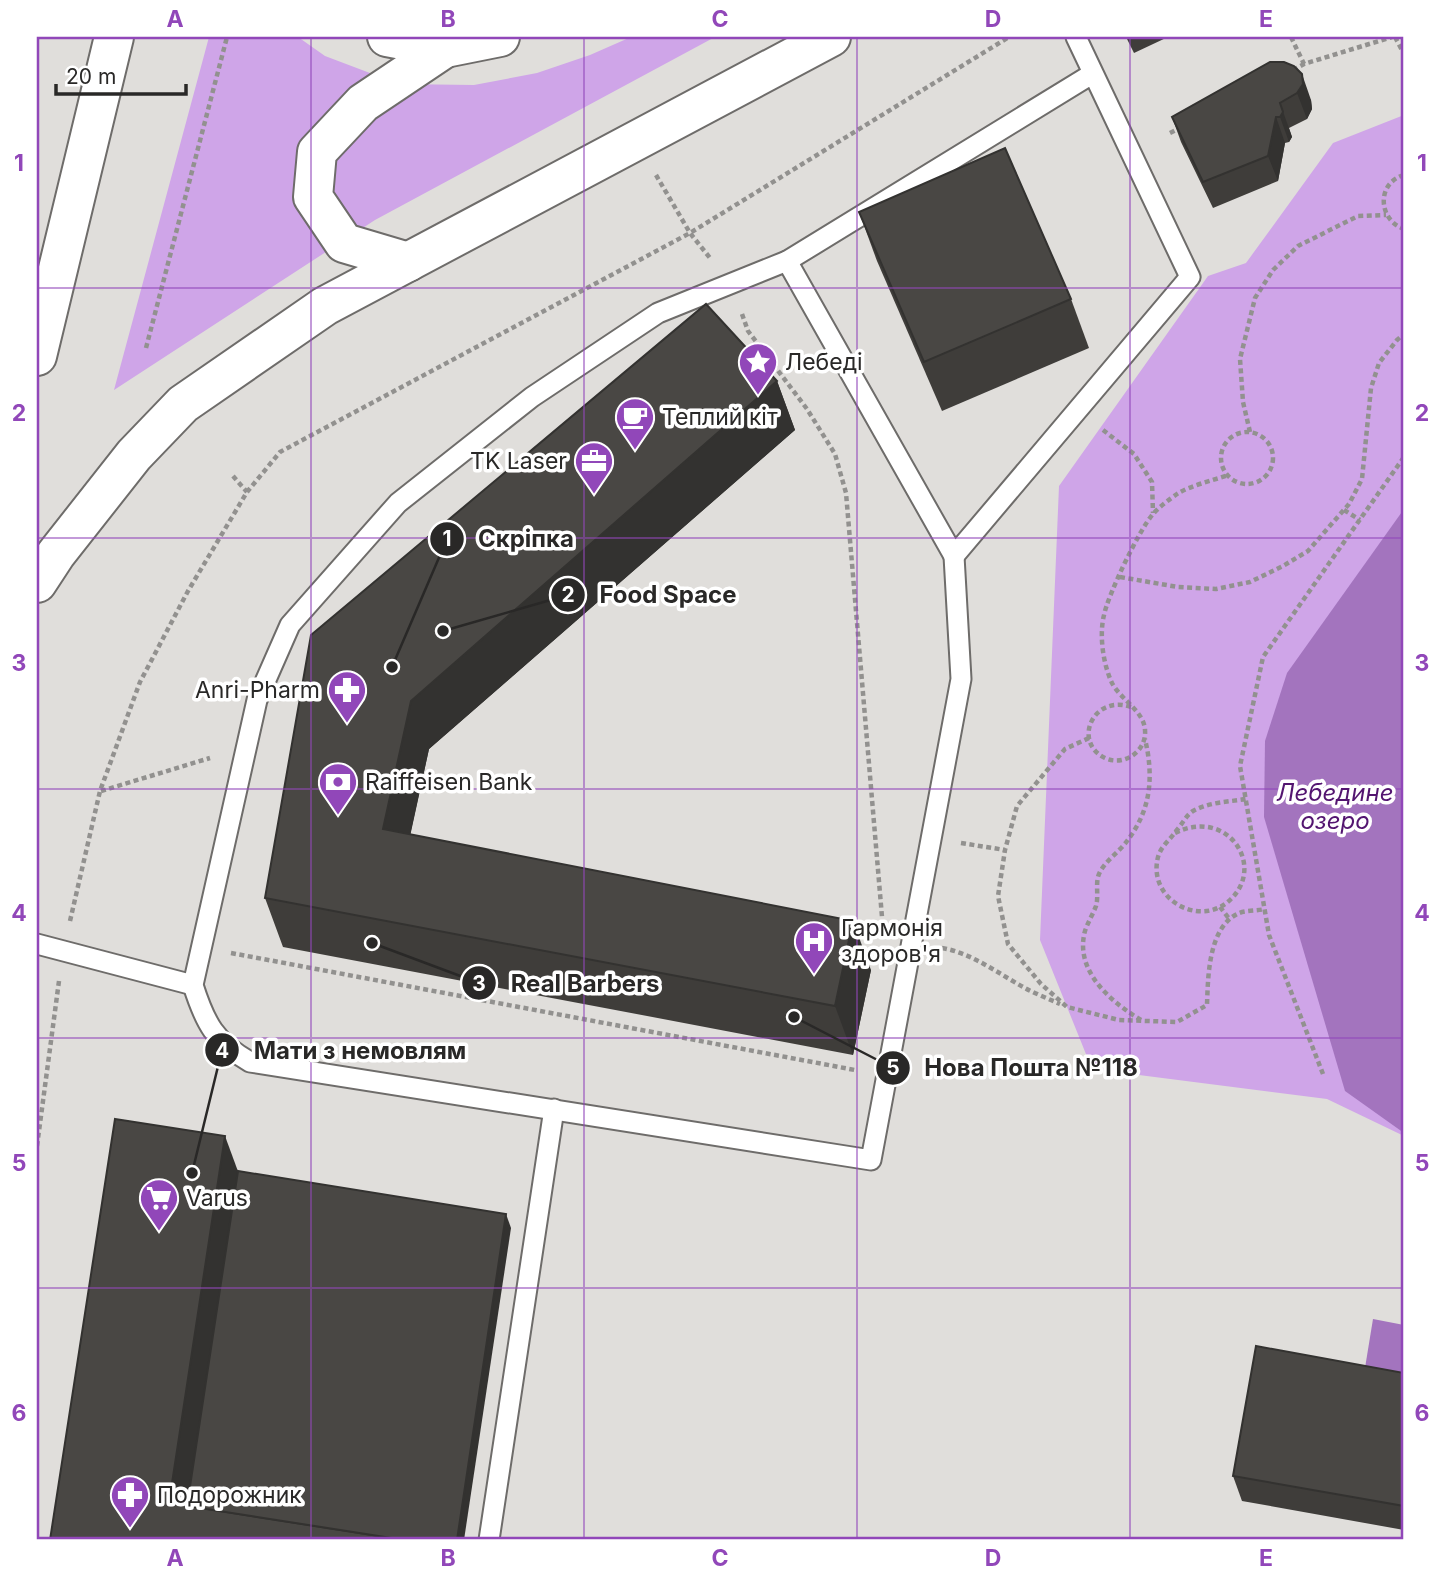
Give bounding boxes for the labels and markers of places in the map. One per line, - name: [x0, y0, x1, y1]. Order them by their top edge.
- place icon: Лебеді: [737, 341, 779, 396]
- place label: Лебеді: [785, 348, 863, 376]
- cafe icon: Теплий кіт: [614, 396, 656, 451]
- place label: Теплий кіт: [662, 403, 778, 431]
- office icon: TK Laser: [573, 440, 615, 495]
- place label: TK Laser: [470, 447, 567, 475]
- callout: Скріпка: [429, 517, 588, 562]
- callout: Food Space: [550, 572, 750, 617]
- pharmacy icon: Anri-Pharm: [326, 669, 368, 724]
- place label: Anri-Pharm: [195, 676, 320, 704]
- bank icon: Raiffeisen Bank: [317, 761, 359, 816]
- place label: Raiffeisen Bank: [365, 768, 533, 796]
- place label: Гармонія здоров'я: [841, 914, 943, 968]
- hospital icon: Гармонія здоров'я: [793, 920, 835, 975]
- callout: Real Barbers: [462, 961, 673, 1006]
- callout: Мати з немовлям: [204, 1028, 480, 1073]
- callout: Нова Пошта №118: [875, 1045, 1152, 1090]
- supermarket icon: Varus: [138, 1177, 180, 1232]
- place label: Varus: [186, 1184, 248, 1212]
- pharmacy icon: Подорожник: [109, 1474, 151, 1529]
- place label: Подорожник: [157, 1481, 302, 1509]

